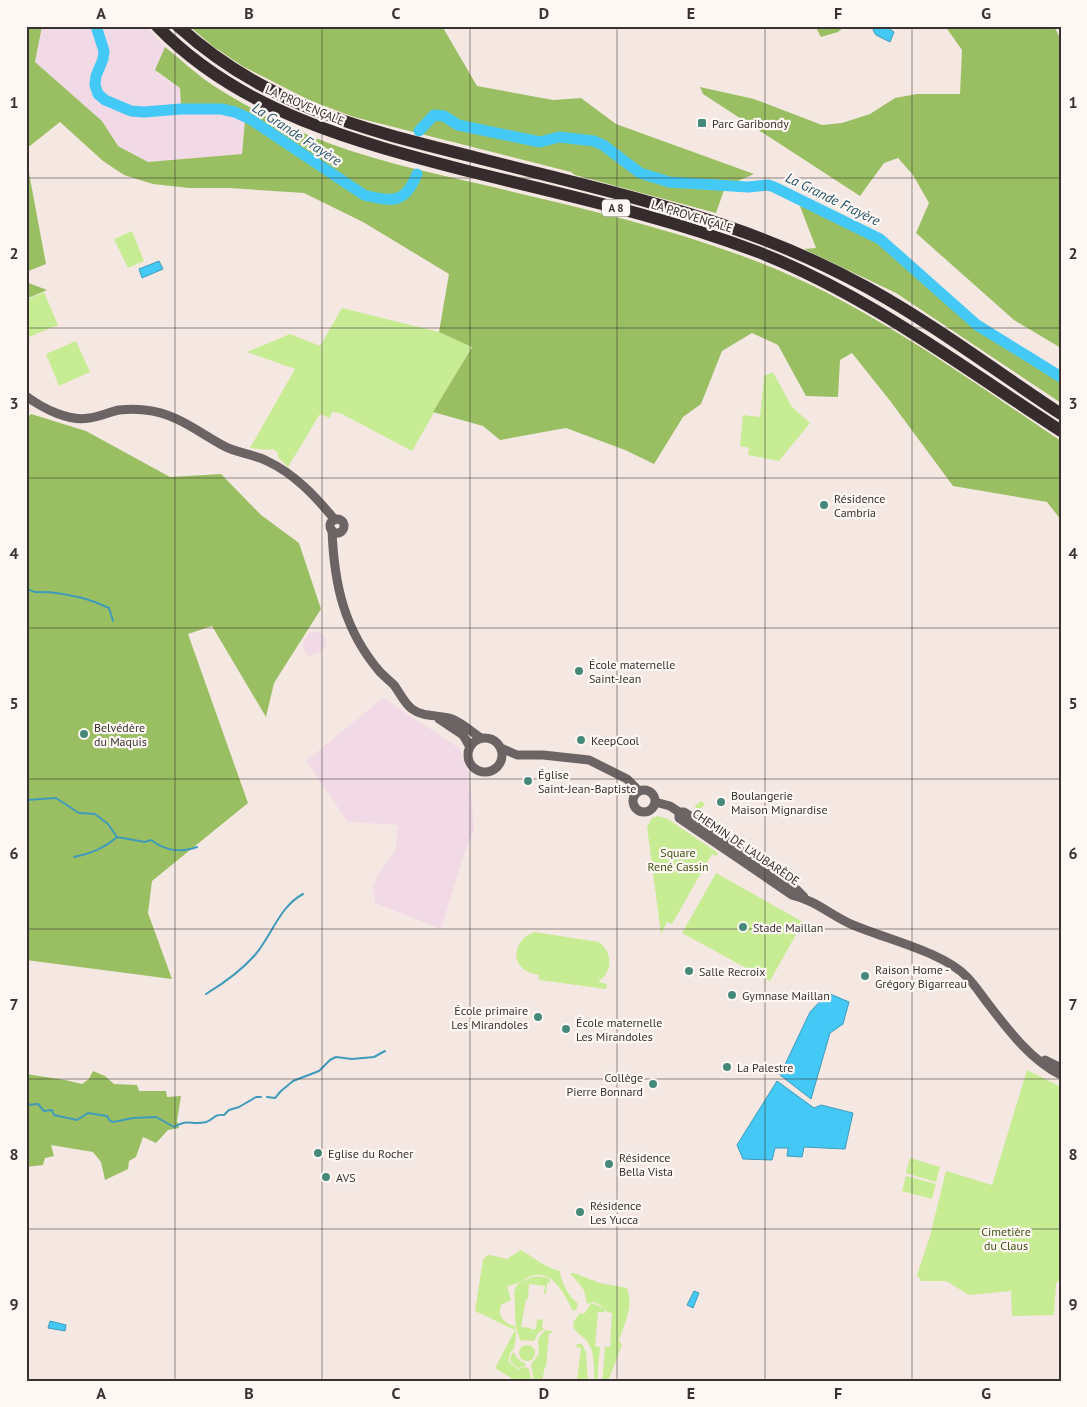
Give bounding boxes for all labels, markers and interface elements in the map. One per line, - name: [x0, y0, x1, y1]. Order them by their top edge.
- text: A: [96, 3, 106, 23]
- text: B: [244, 3, 254, 23]
- text: C: [392, 3, 401, 23]
- text: D: [539, 3, 549, 23]
- text: E: [687, 3, 695, 23]
- text: F: [834, 3, 842, 23]
- text: G: [981, 3, 991, 23]
- street label: LA PROVENÇALE: [263, 82, 347, 128]
- text: 1: [9, 92, 19, 112]
- text: 1: [1068, 92, 1078, 112]
- water label: La Grande Frayère: [249, 98, 345, 170]
- place label: Parc Garibondy: [712, 116, 789, 131]
- marker: Parc Garibondy: [696, 117, 708, 129]
- water label: La Grande Frayère: [783, 168, 884, 230]
- street label: LA PROVENÇALE: [649, 196, 735, 236]
- road number: A 8: [602, 200, 630, 217]
- text: 2: [9, 243, 19, 263]
- text: 2: [1068, 243, 1078, 263]
- text: 3: [9, 393, 19, 413]
- text: 3: [1068, 393, 1078, 413]
- place label: Résidence Cambria: [834, 491, 885, 520]
- marker: Résidence Cambria: [818, 499, 830, 511]
- text: 4: [9, 543, 19, 563]
- text: 4: [1068, 543, 1078, 563]
- place label: École maternelle Saint-Jean: [589, 657, 675, 686]
- marker: École maternelle Saint-Jean: [573, 665, 585, 677]
- text: 5: [9, 693, 19, 713]
- text: 5: [1068, 693, 1078, 713]
- place label: Belvédère du Maquis: [94, 720, 147, 749]
- marker: Belvédère du Maquis: [78, 728, 90, 740]
- place label: KeepCool: [591, 733, 640, 748]
- marker: KeepCool: [575, 734, 587, 746]
- place label: Église Saint-Jean-Baptiste: [538, 767, 636, 796]
- marker: Église Saint-Jean-Baptiste: [522, 775, 534, 787]
- place label: Boulangerie Maison Mignardise: [731, 788, 827, 817]
- marker: Boulangerie Maison Mignardise: [715, 796, 727, 808]
- street label: CHEMIN DE L'AUBARÈDE: [690, 806, 802, 888]
- text: 6: [9, 843, 19, 863]
- text: 6: [1068, 843, 1078, 863]
- park label: Square René Cassin: [647, 845, 709, 874]
- place label: Stade Maillan: [753, 920, 823, 935]
- marker: Stade Maillan: [737, 921, 749, 933]
- place label: Raison Home - Grégory Bigarreau: [875, 962, 967, 991]
- place label: Salle Recroix: [699, 964, 765, 979]
- marker: Salle Recroix: [683, 965, 695, 977]
- marker: Raison Home - Grégory Bigarreau: [859, 970, 871, 982]
- place label: Gymnase Maillan: [742, 988, 830, 1003]
- marker: Gymnase Maillan: [726, 989, 738, 1001]
- text: 7: [9, 994, 19, 1014]
- text: 7: [1068, 994, 1078, 1014]
- place label: École primaire Les Mirandoles: [451, 1003, 528, 1032]
- marker: École primaire Les Mirandoles: [532, 1011, 544, 1023]
- place label: École maternelle Les Mirandoles: [576, 1015, 662, 1044]
- marker: École maternelle Les Mirandoles: [560, 1023, 572, 1035]
- place label: La Palestre: [737, 1060, 793, 1075]
- marker: La Palestre: [721, 1061, 733, 1073]
- place label: Collège Pierre Bonnard: [566, 1070, 643, 1099]
- marker: Collège Pierre Bonnard: [647, 1078, 659, 1090]
- text: 8: [9, 1144, 19, 1164]
- text: 8: [1068, 1144, 1078, 1164]
- place label: Eglise du Rocher: [328, 1146, 413, 1161]
- marker: Eglise du Rocher: [312, 1147, 324, 1159]
- place label: Résidence Bella Vista: [619, 1150, 673, 1179]
- marker: Résidence Bella Vista: [603, 1158, 615, 1170]
- place label: AVS: [336, 1170, 356, 1185]
- marker: AVS: [320, 1171, 332, 1183]
- place label: Résidence Les Yucca: [590, 1198, 641, 1227]
- marker: Résidence Les Yucca: [574, 1206, 586, 1218]
- park label: Cimetière du Claus: [981, 1224, 1031, 1253]
- text: 9: [9, 1294, 19, 1314]
- text: 9: [1068, 1294, 1078, 1314]
- text: A: [96, 1383, 106, 1403]
- text: B: [244, 1383, 254, 1403]
- text: C: [392, 1383, 401, 1403]
- text: D: [539, 1383, 549, 1403]
- text: E: [687, 1383, 695, 1403]
- text: F: [834, 1383, 842, 1403]
- text: G: [981, 1383, 991, 1403]

